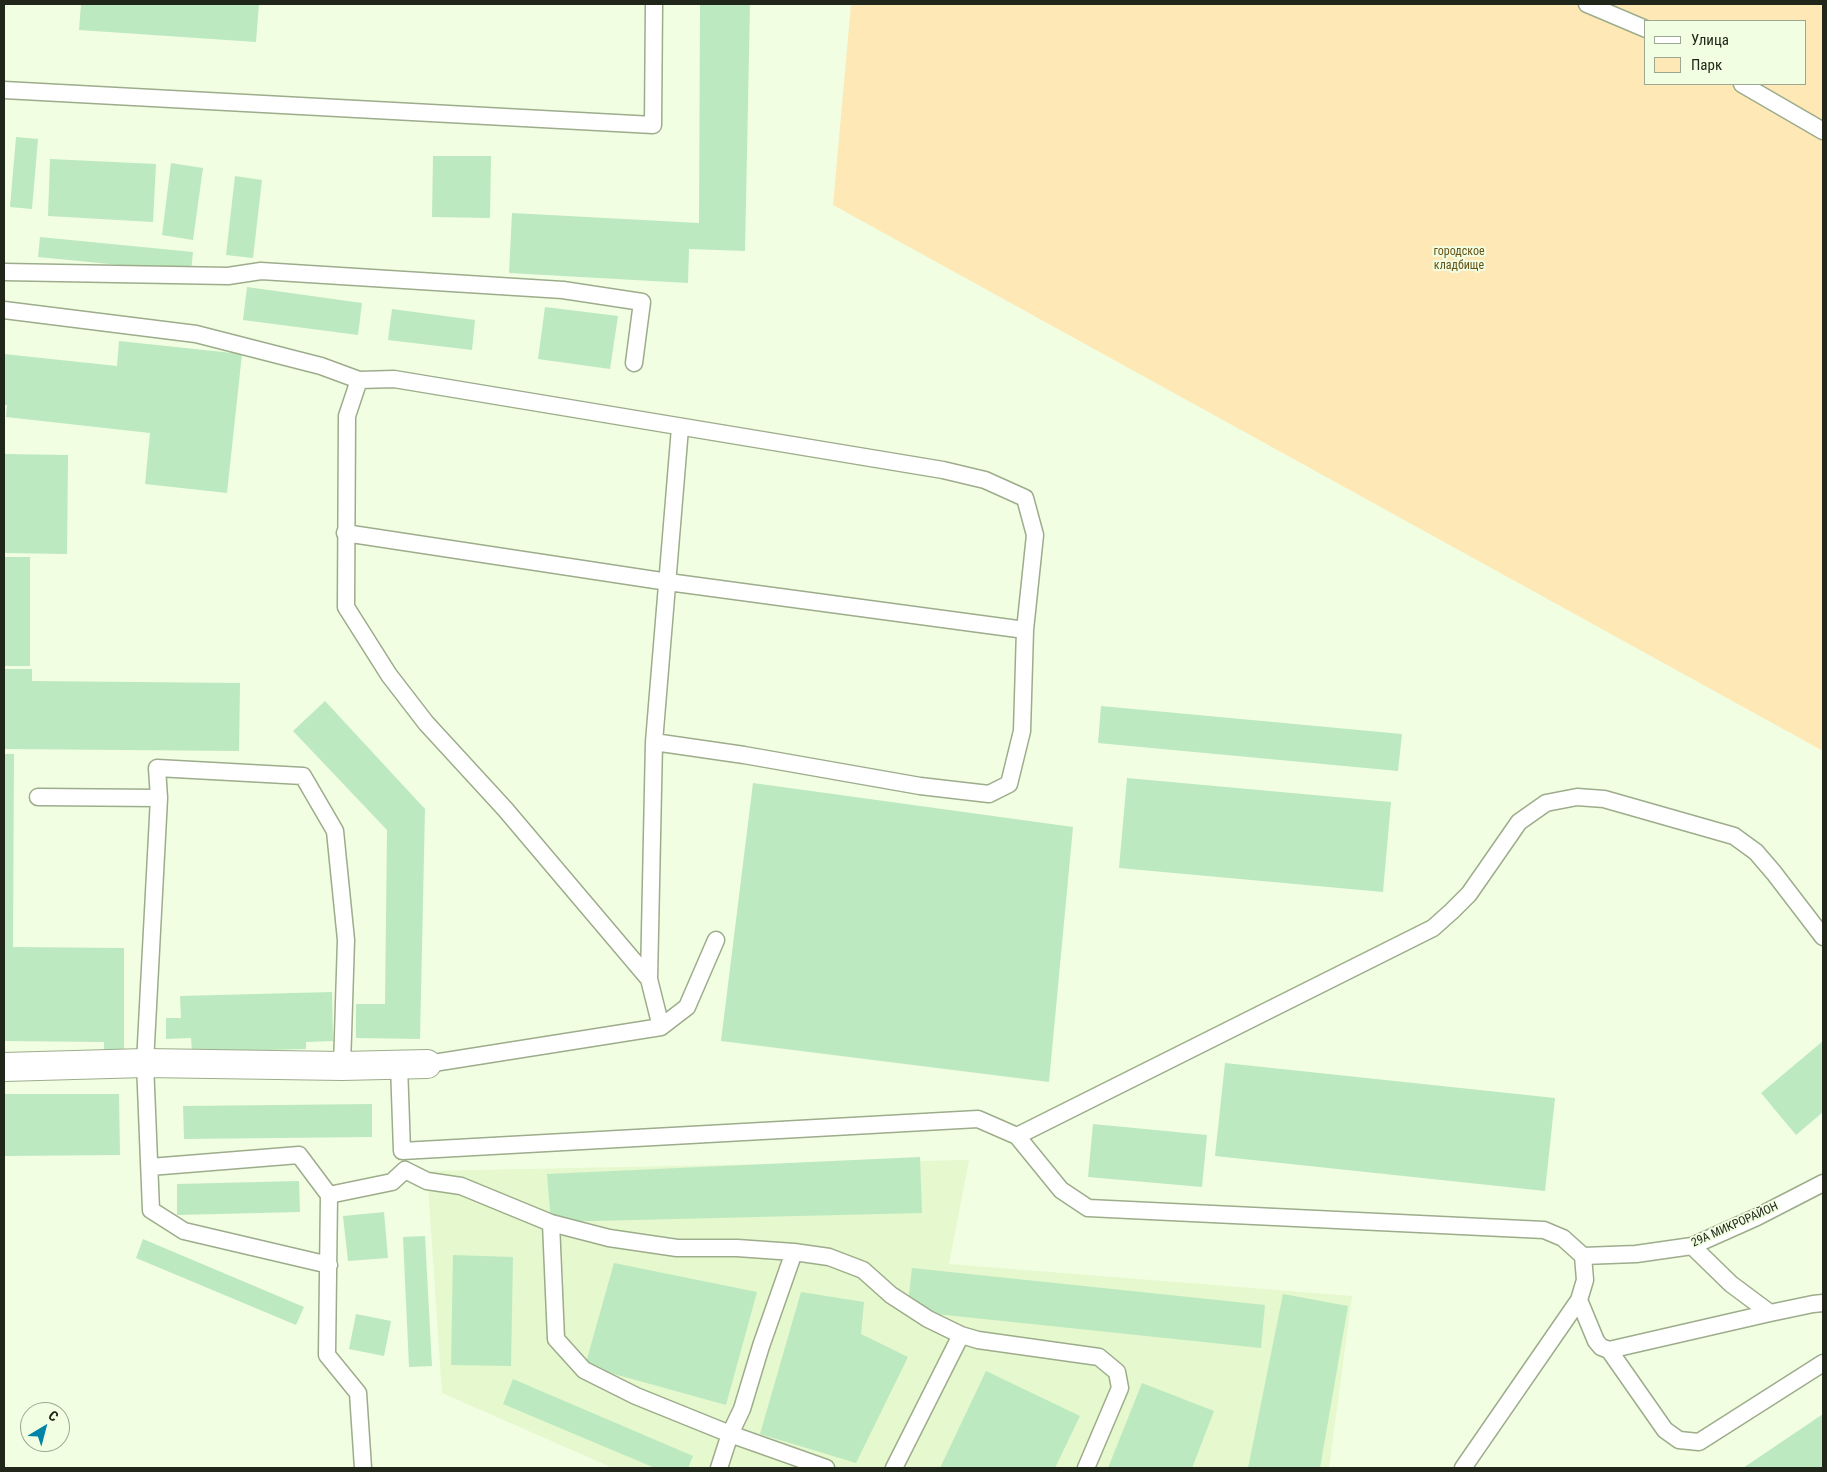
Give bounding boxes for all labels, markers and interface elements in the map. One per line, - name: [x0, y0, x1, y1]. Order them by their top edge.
- legend: [1644, 20, 1807, 85]
- text: Улица: [1691, 31, 1729, 49]
- text: Парк: [1691, 56, 1722, 74]
- park label: городское кладбище: [1433, 245, 1485, 273]
- street label: 29А МИКРОРАЙОН: [1689, 1199, 1781, 1251]
- north arrow: [20, 1402, 70, 1452]
- text: С: [45, 1407, 61, 1425]

